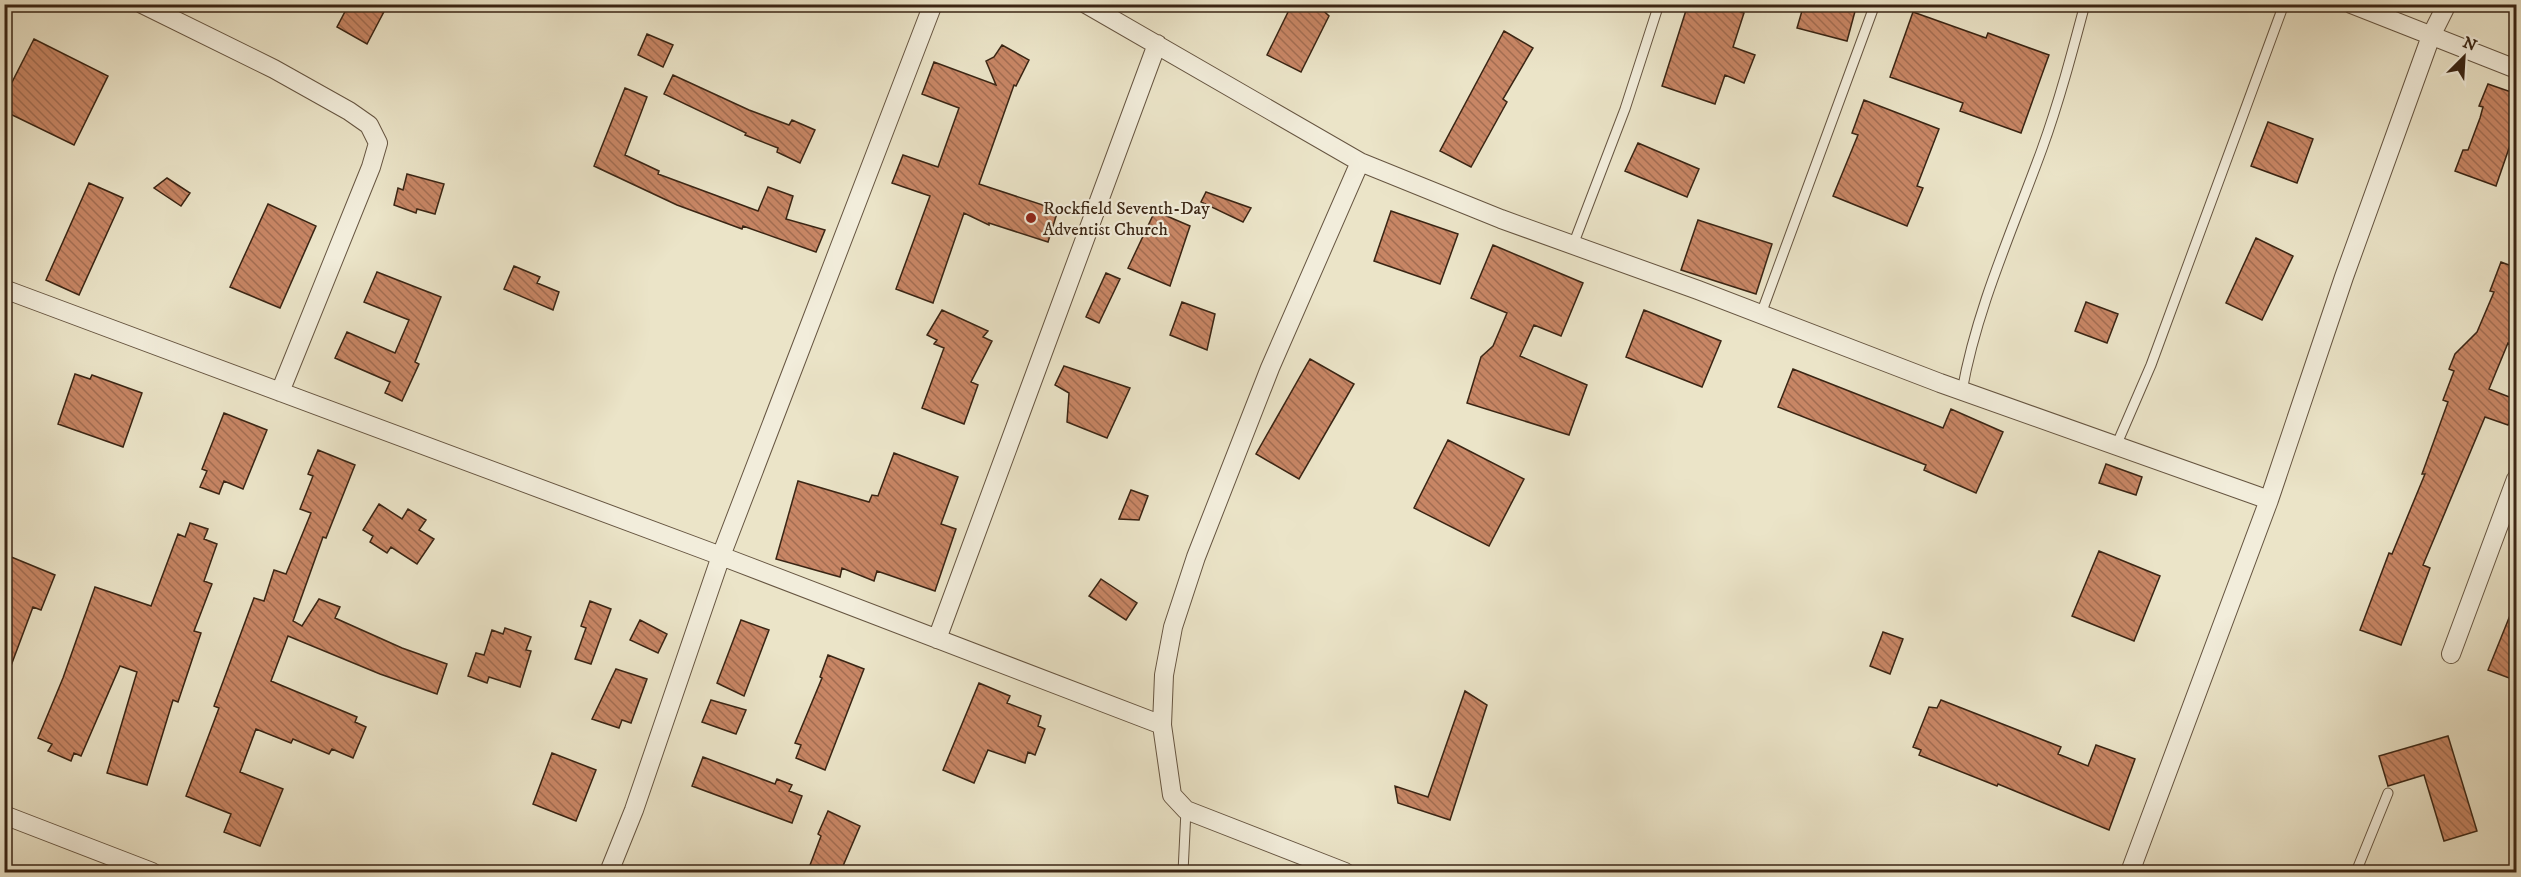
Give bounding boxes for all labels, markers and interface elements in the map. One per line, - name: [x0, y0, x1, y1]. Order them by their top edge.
- north arrow: [2434, 27, 2494, 87]
- text: N: [2460, 32, 2480, 56]
- place label: Rockfield Seventh-Day Adventist Church: [1043, 198, 1210, 241]
- marker: Rockfield Seventh-Day Adventist Church: [1024, 211, 1038, 225]

